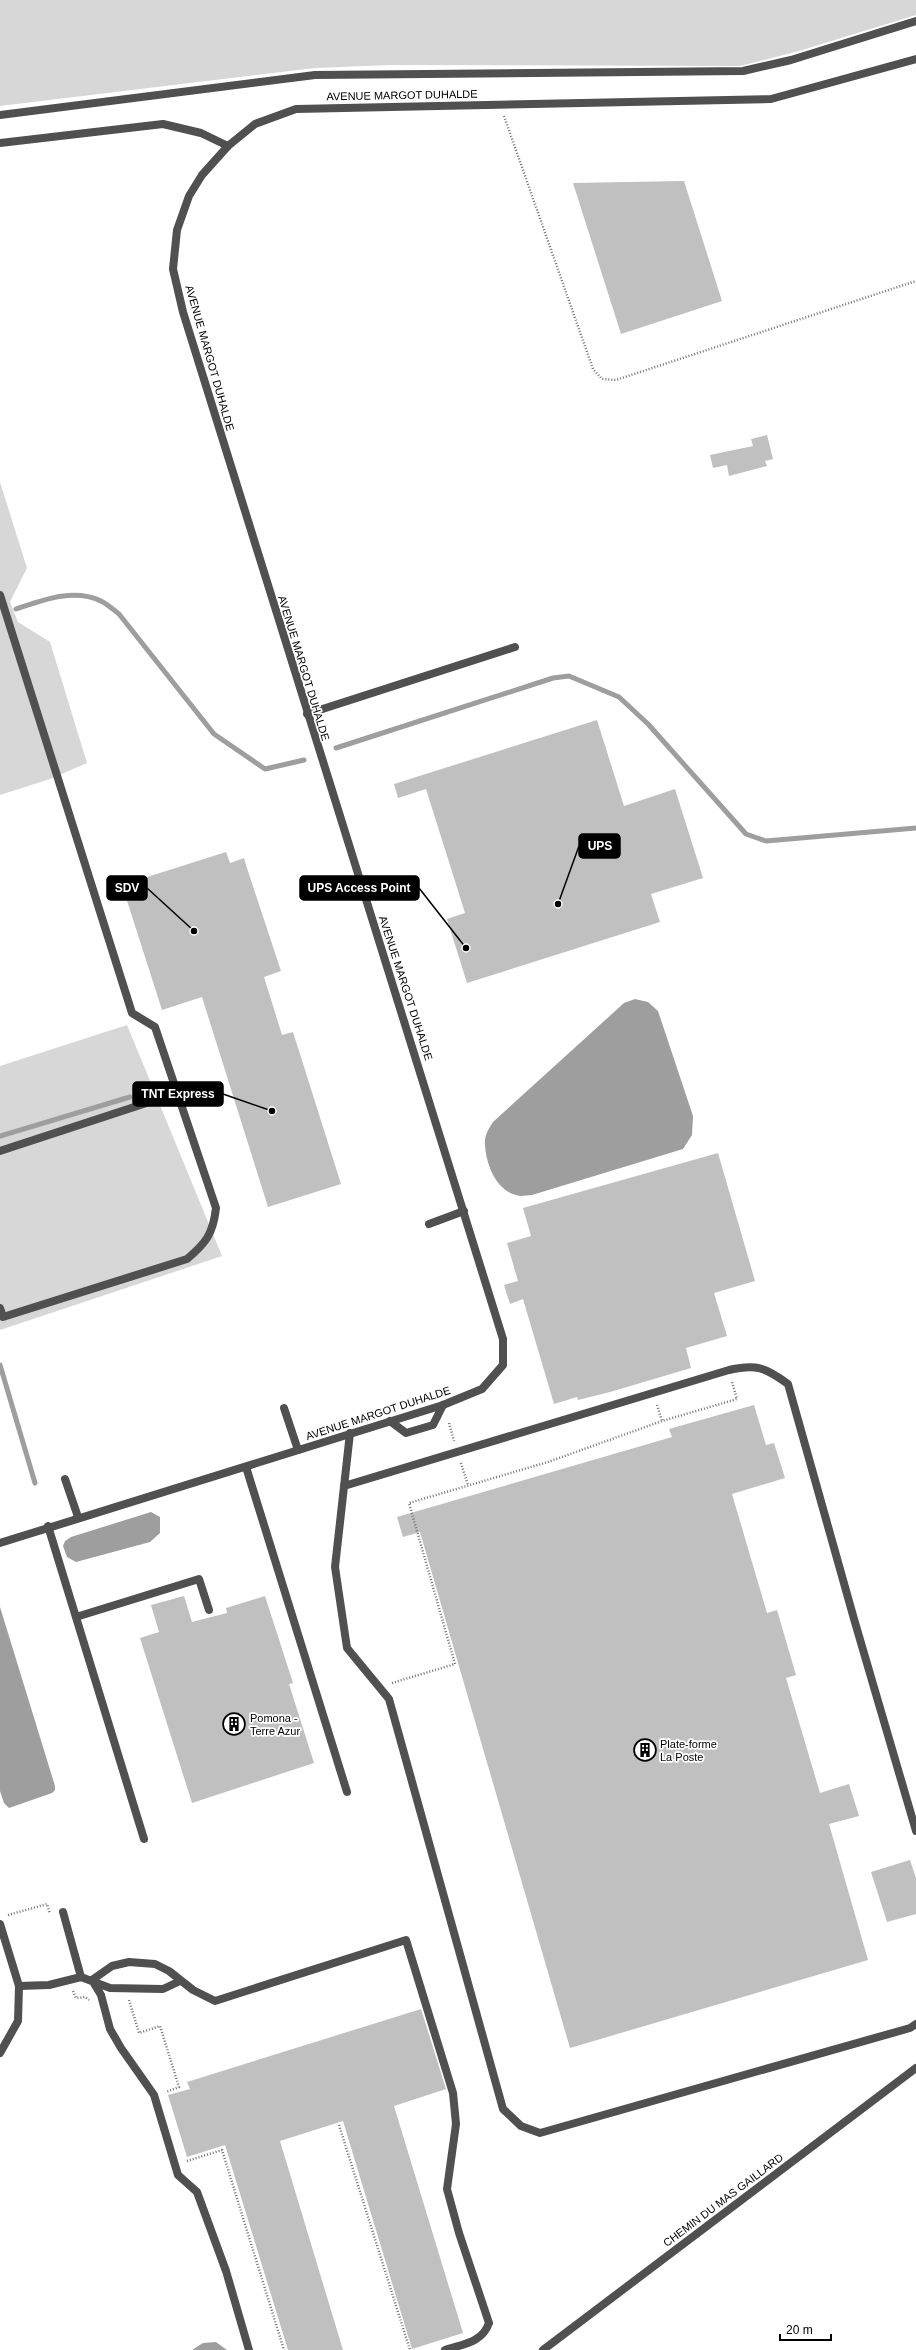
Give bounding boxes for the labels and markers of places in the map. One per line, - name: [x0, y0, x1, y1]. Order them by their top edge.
- callout: UPS: [579, 834, 620, 858]
- callout: SDV: [107, 876, 147, 900]
- callout: UPS Access Point: [300, 876, 419, 900]
- callout: TNT Express: [133, 1082, 223, 1106]
- building icon: Pomona - Terre Azur: [221, 1711, 247, 1737]
- place label: Pomona - Terre Azur: [250, 1712, 300, 1737]
- building icon: Plate-forme La Poste: [632, 1737, 658, 1763]
- place label: Plate-forme La Poste: [660, 1738, 717, 1763]

